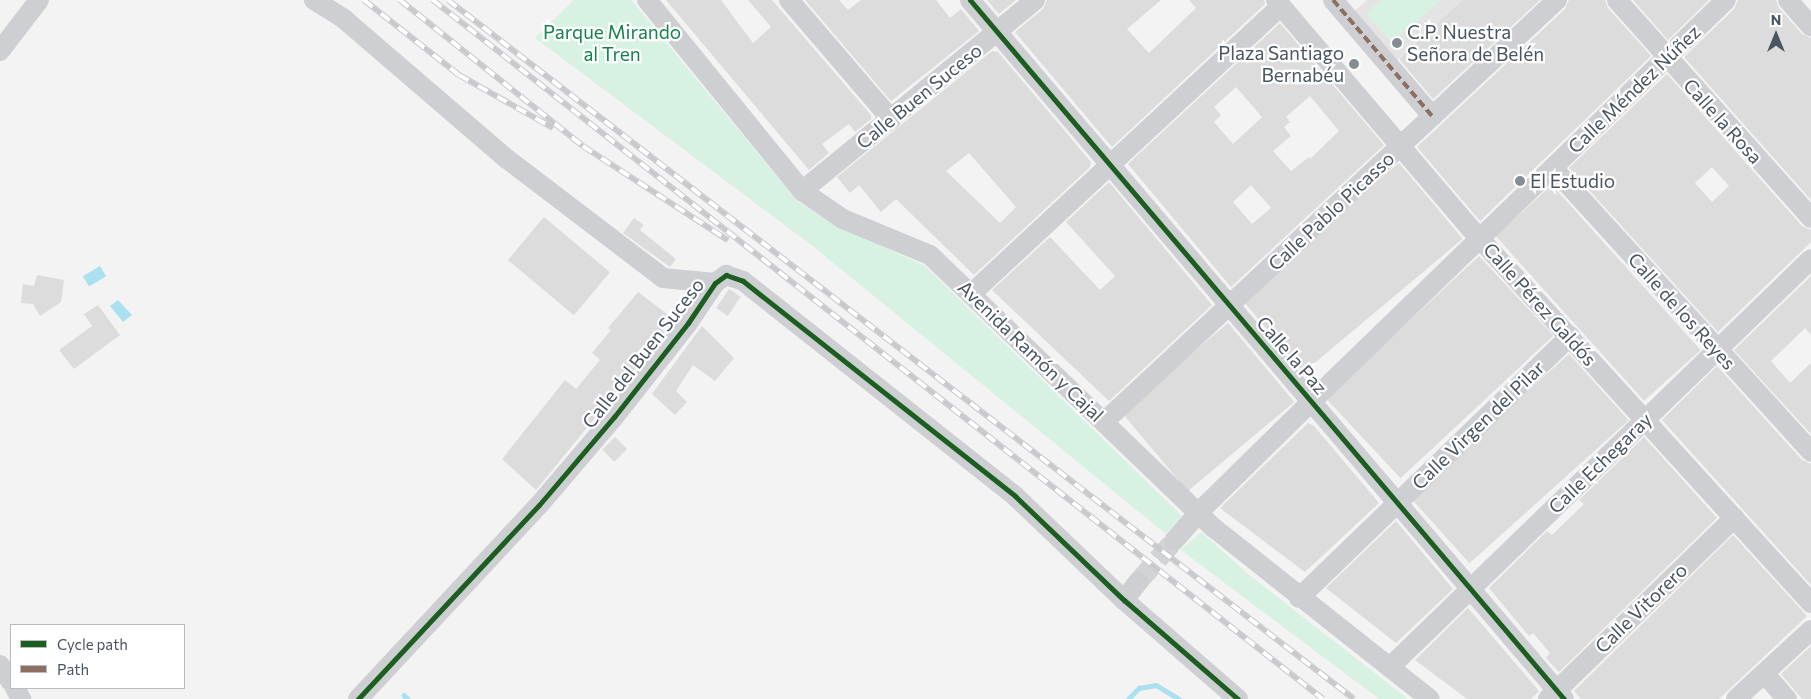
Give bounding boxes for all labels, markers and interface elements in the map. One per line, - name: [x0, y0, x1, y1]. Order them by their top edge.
- north arrow: [1751, 10, 1801, 60]
- text: N: [1771, 11, 1781, 28]
- street label: Calle Méndez Núñez: [1563, 20, 1705, 158]
- park label: Parque Mirando al Tren: [543, 21, 681, 65]
- place label: C.P. Nuestra Señora de Belén: [1407, 21, 1544, 65]
- marker: C.P. Nuestra Señora de Belén: [1391, 37, 1403, 49]
- street label: Calle Buen Suceso: [852, 38, 986, 154]
- place label: Plaza Santiago Bernabéu: [1218, 42, 1344, 86]
- marker: Plaza Santiago Bernabéu: [1348, 58, 1360, 70]
- street label: Calle la Rosa: [1679, 74, 1767, 168]
- street label: Calle Pablo Picasso: [1263, 147, 1399, 275]
- place label: El Estudio: [1530, 170, 1615, 192]
- marker: El Estudio: [1514, 175, 1526, 187]
- street label: Calle Pérez Galdós: [1479, 238, 1601, 370]
- street label: Calle de los Reyes: [1624, 248, 1740, 374]
- street label: Calle del Buen Suceso: [577, 273, 709, 433]
- street label: Avenida Ramón y Cajal: [954, 276, 1108, 426]
- street label: Calle la Paz: [1252, 311, 1332, 399]
- street label: Calle Virgen del Pilar: [1407, 356, 1549, 494]
- street label: Calle Echegaray: [1544, 408, 1656, 518]
- street label: Calle Vitorero: [1590, 558, 1692, 658]
- legend: [10, 624, 185, 689]
- text: Cycle path: [57, 635, 128, 653]
- text: Path: [57, 660, 89, 678]

